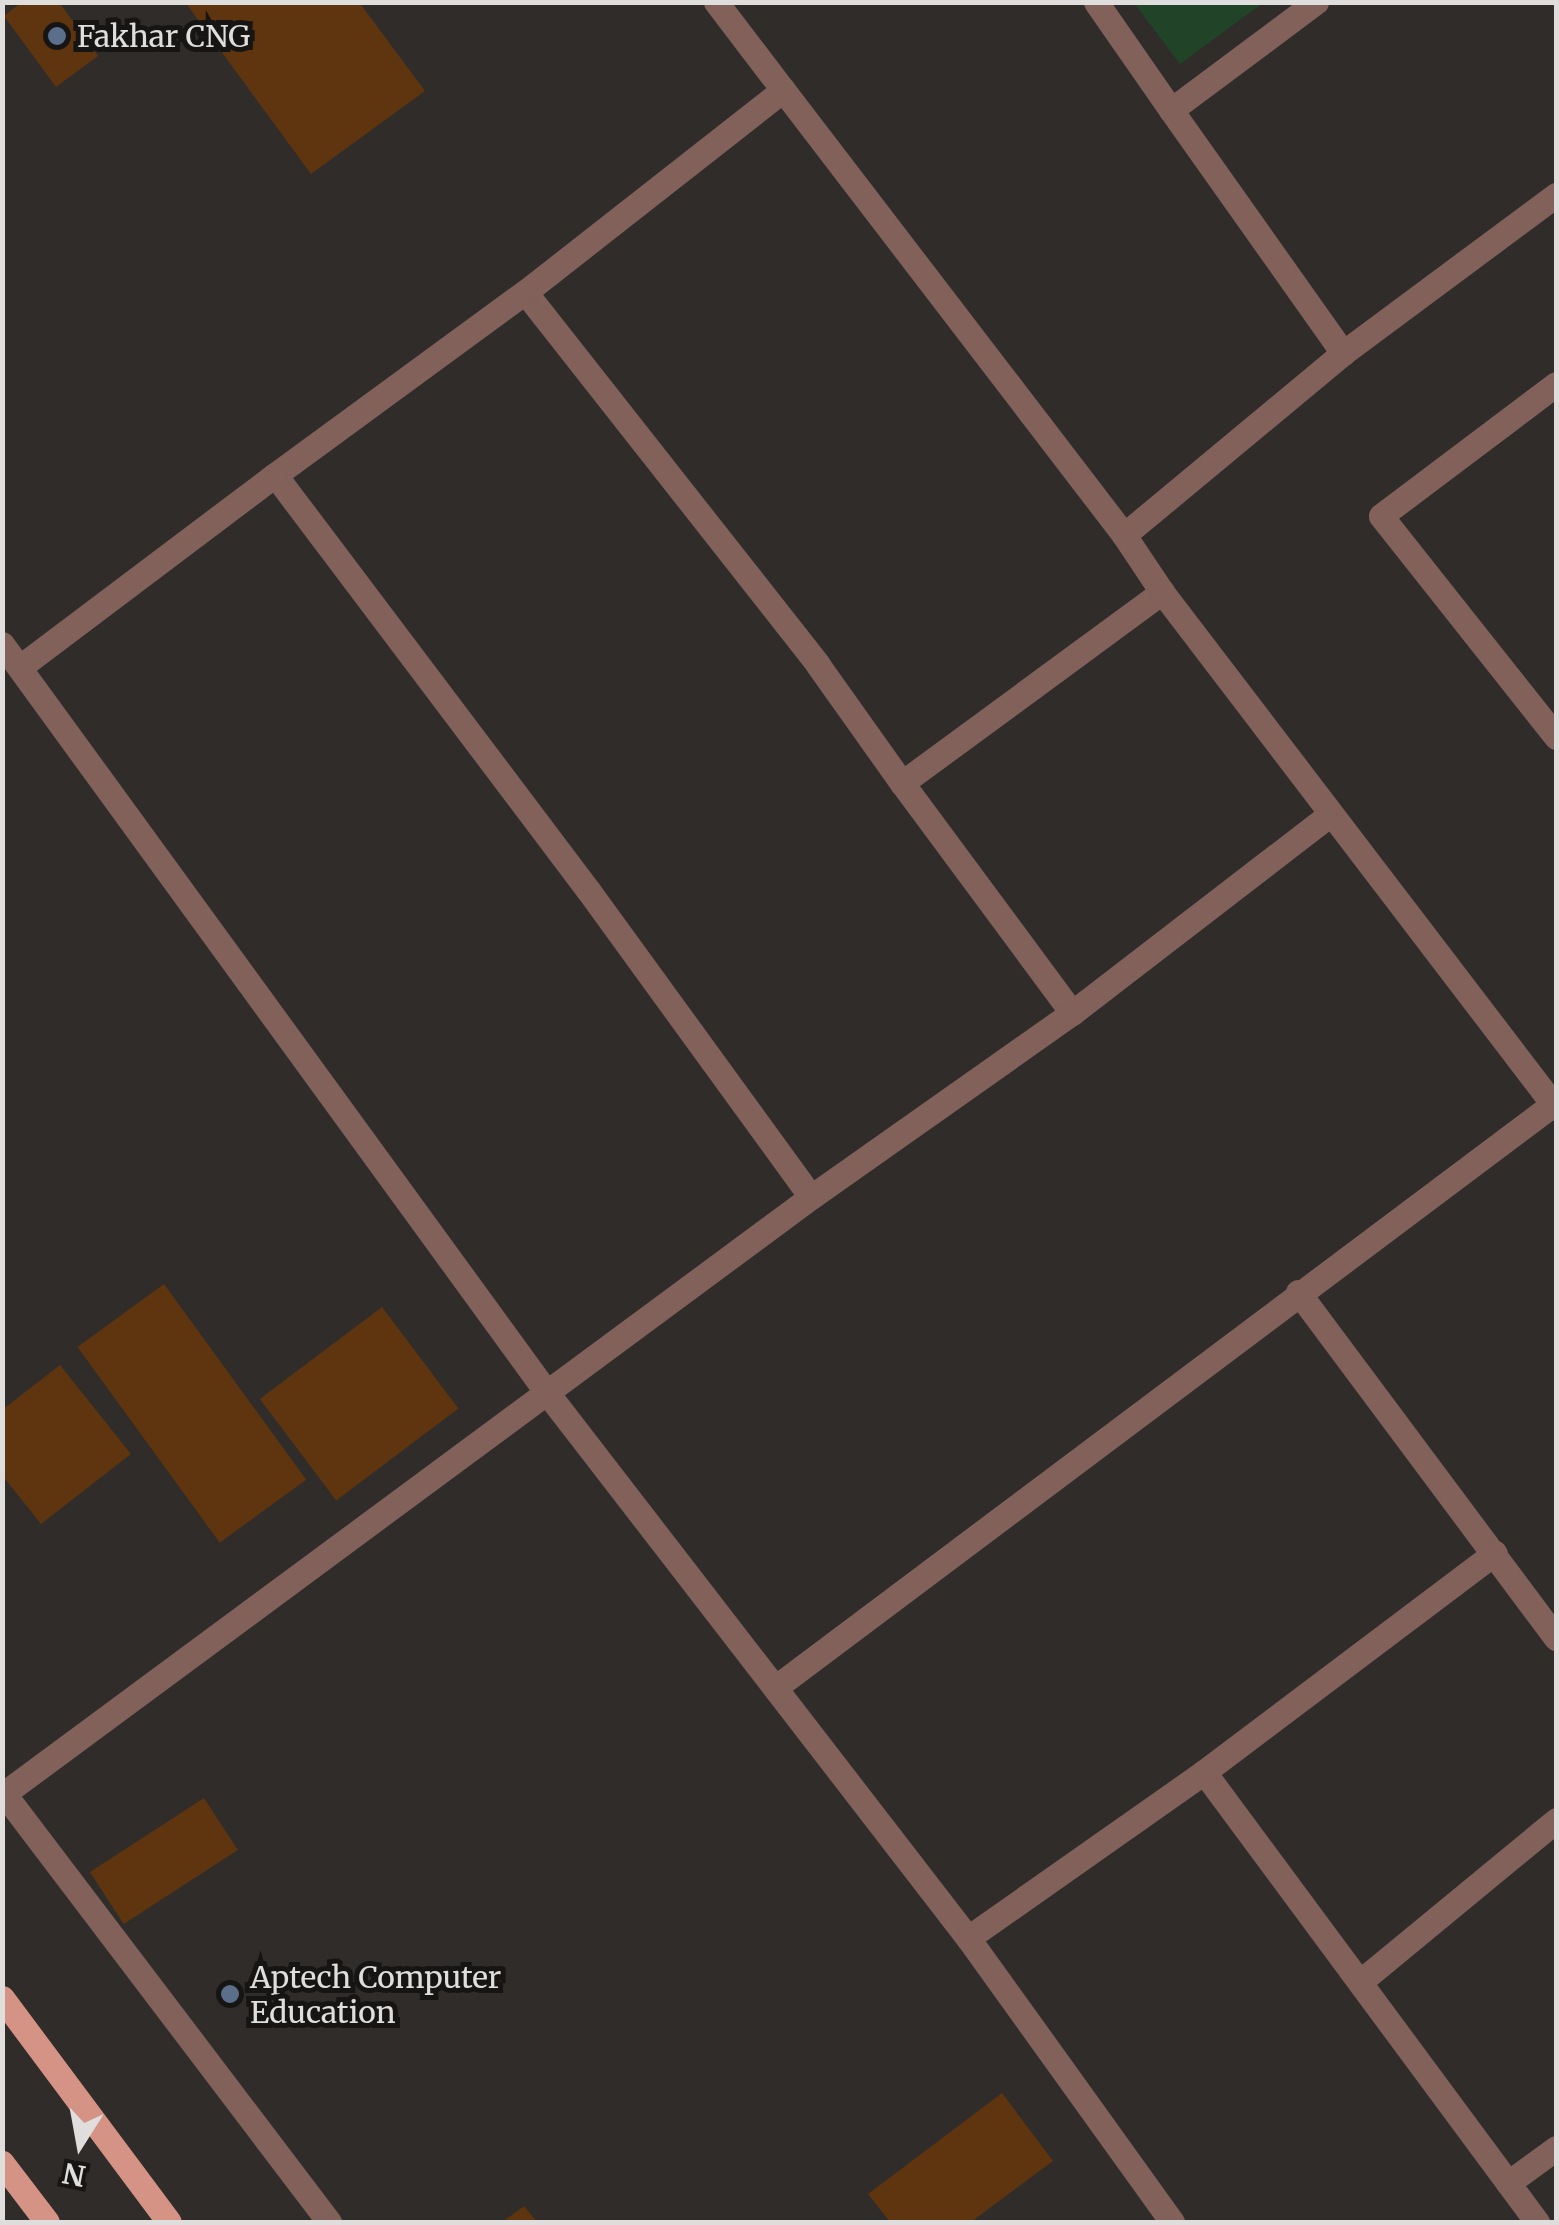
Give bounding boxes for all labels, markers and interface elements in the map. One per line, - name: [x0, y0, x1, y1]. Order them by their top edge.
- place label: Fakhar CNG: [77, 18, 250, 54]
- marker: Fakhar CNG: [46, 25, 68, 47]
- place label: Aptech Computer Education: [250, 1959, 501, 2030]
- marker: Aptech Computer Education: [219, 1983, 241, 2005]
- north arrow: [30, 2095, 130, 2195]
- text: N: [60, 2155, 89, 2194]

